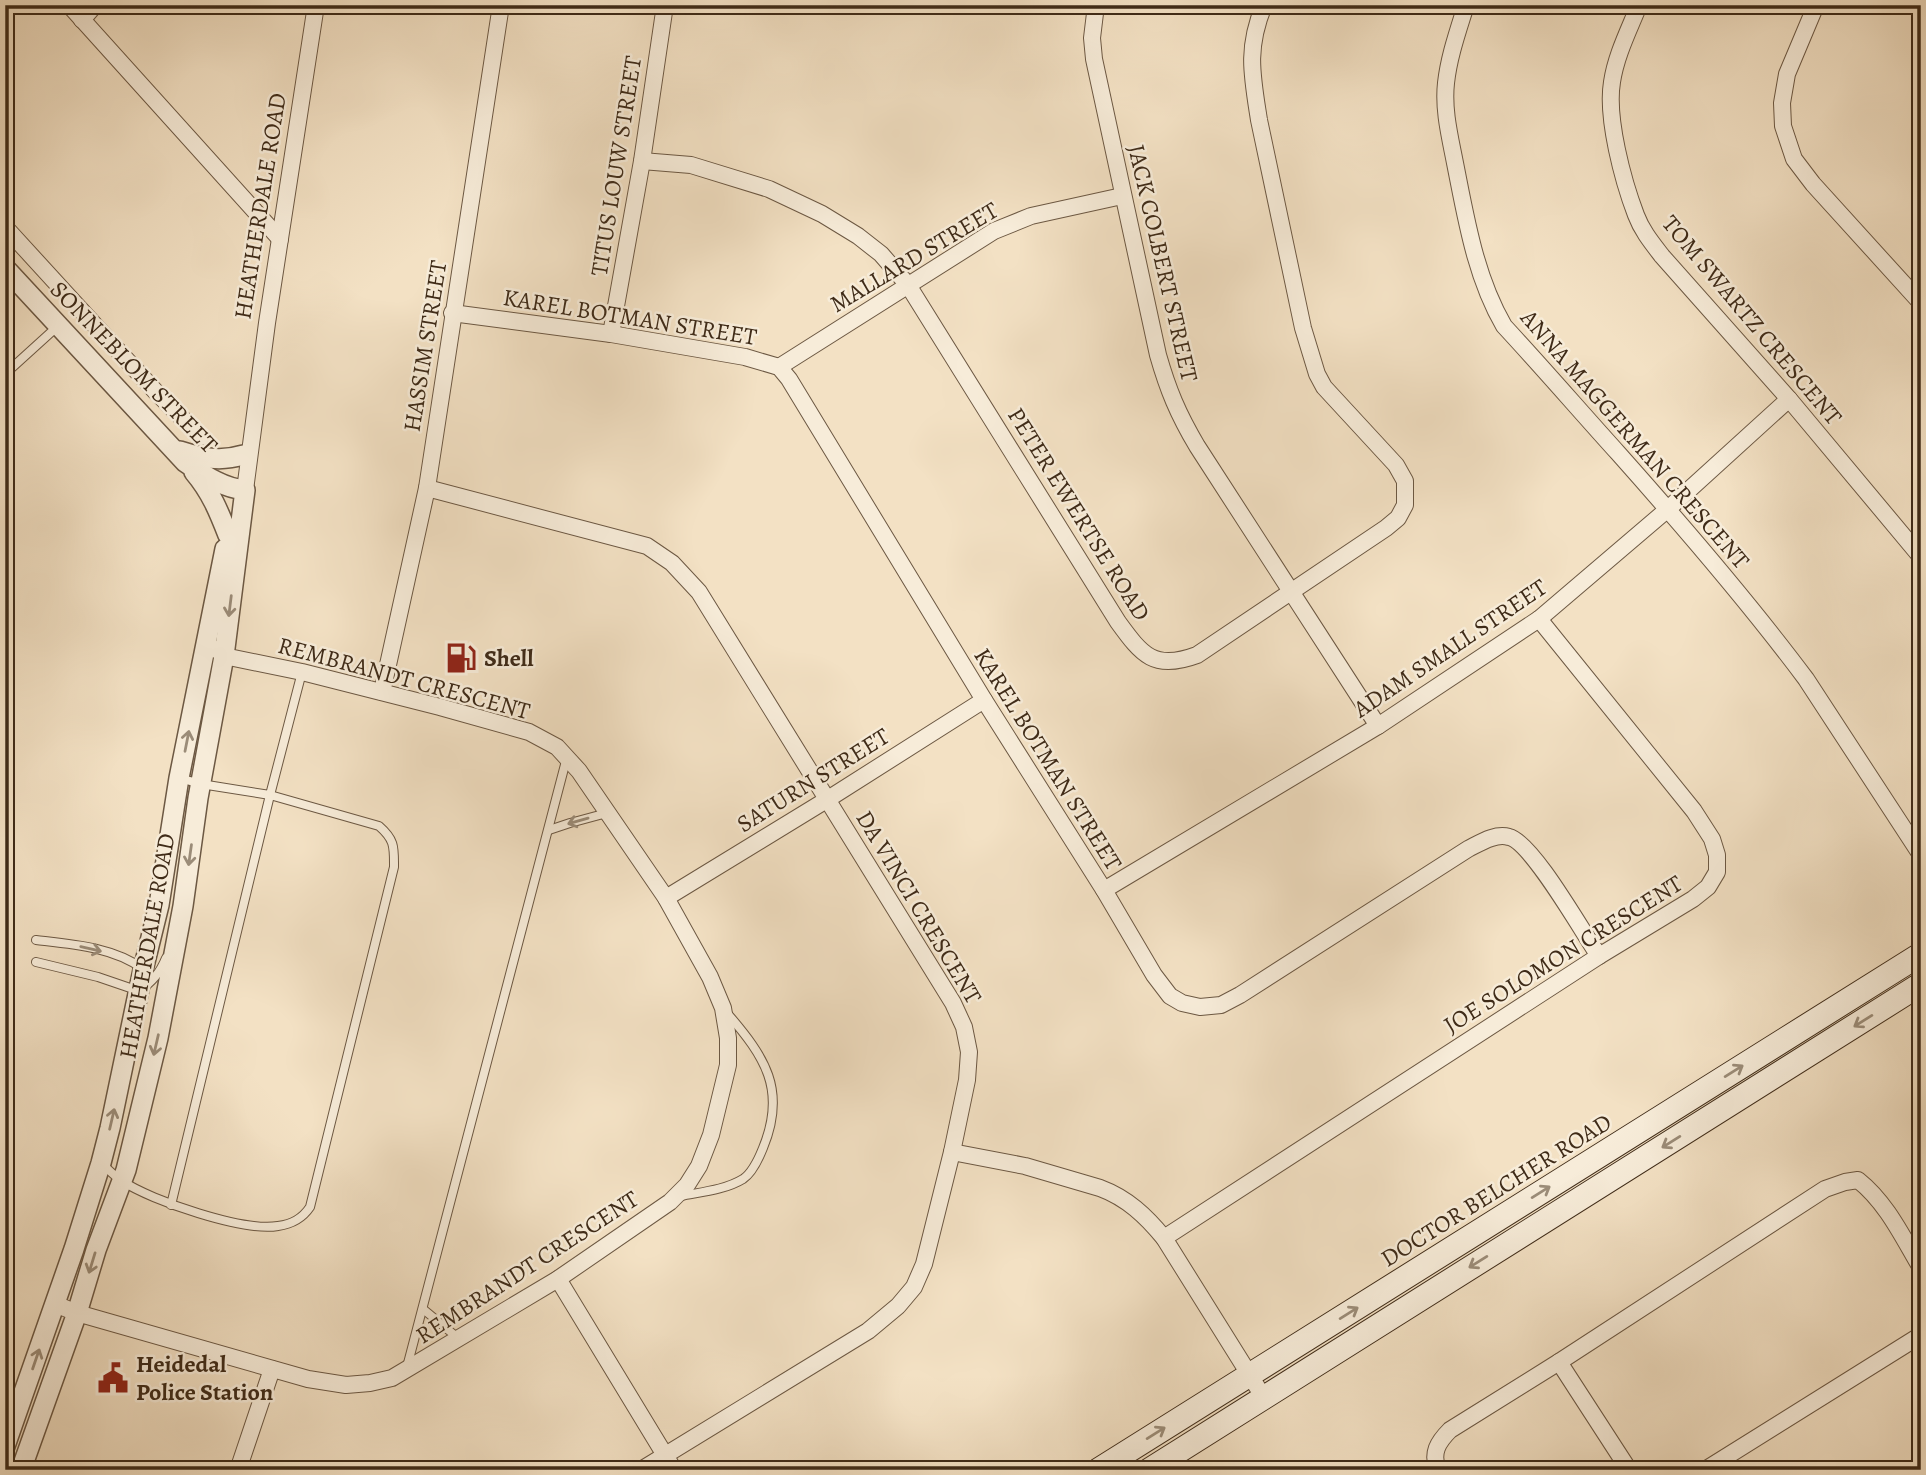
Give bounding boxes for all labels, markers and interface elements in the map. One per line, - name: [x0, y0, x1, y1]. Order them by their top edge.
- street label: TITUS LOUW STREET: [583, 54, 649, 278]
- street label: HEATHERDALE ROAD: [226, 91, 294, 321]
- street label: JACK COLBERT STREET: [1120, 141, 1206, 385]
- street label: MALLARD STREET: [824, 194, 1004, 320]
- street label: TOM SWARTZ CRESCENT: [1655, 208, 1849, 432]
- street label: HASSIM STREET: [396, 258, 454, 434]
- street label: SONNEBLOM STREET: [43, 274, 225, 460]
- street label: KAREL BOTMAN STREET: [501, 281, 759, 353]
- street label: ANNA MAGGERMAN CRESCENT: [1513, 302, 1757, 576]
- street label: PETER EWERTSE ROAD: [1000, 401, 1158, 627]
- street label: ADAM SMALL STREET: [1346, 571, 1553, 725]
- one-way arrow: [223, 594, 236, 617]
- street label: REMBRANDT CRESCENT: [274, 629, 534, 727]
- fuel station icon: Shell: [444, 641, 478, 675]
- place label: Shell: [484, 642, 534, 674]
- street label: KAREL BOTMAN STREET: [966, 642, 1130, 876]
- street label: SATURN STREET: [731, 720, 895, 840]
- one-way arrow: [180, 730, 194, 753]
- street label: DA VINCI CRESCENT: [849, 804, 989, 1010]
- one-way arrow: [567, 815, 589, 828]
- street label: HEATHERDALE ROAD: [111, 831, 183, 1061]
- one-way arrow: [183, 843, 196, 866]
- street label: JOE SOLOMON CRESCENT: [1438, 867, 1688, 1041]
- one-way arrow: [80, 943, 102, 956]
- one-way arrow: [1854, 1014, 1874, 1028]
- one-way arrow: [149, 1033, 162, 1056]
- one-way arrow: [1723, 1063, 1743, 1077]
- street label: DOCTOR BELCHER ROAD: [1375, 1106, 1617, 1274]
- one-way arrow: [106, 1108, 120, 1131]
- one-way arrow: [1661, 1135, 1681, 1149]
- street label: REMBRANDT CRESCENT: [409, 1183, 645, 1351]
- one-way arrow: [1531, 1185, 1551, 1199]
- one-way arrow: [85, 1252, 98, 1274]
- one-way arrow: [1468, 1256, 1488, 1270]
- one-way arrow: [1338, 1306, 1358, 1320]
- one-way arrow: [31, 1348, 43, 1370]
- place label: Heidedal Police Station: [136, 1348, 274, 1408]
- public building icon: Heidedal Police Station: [96, 1361, 130, 1395]
- one-way arrow: [1145, 1426, 1165, 1440]

